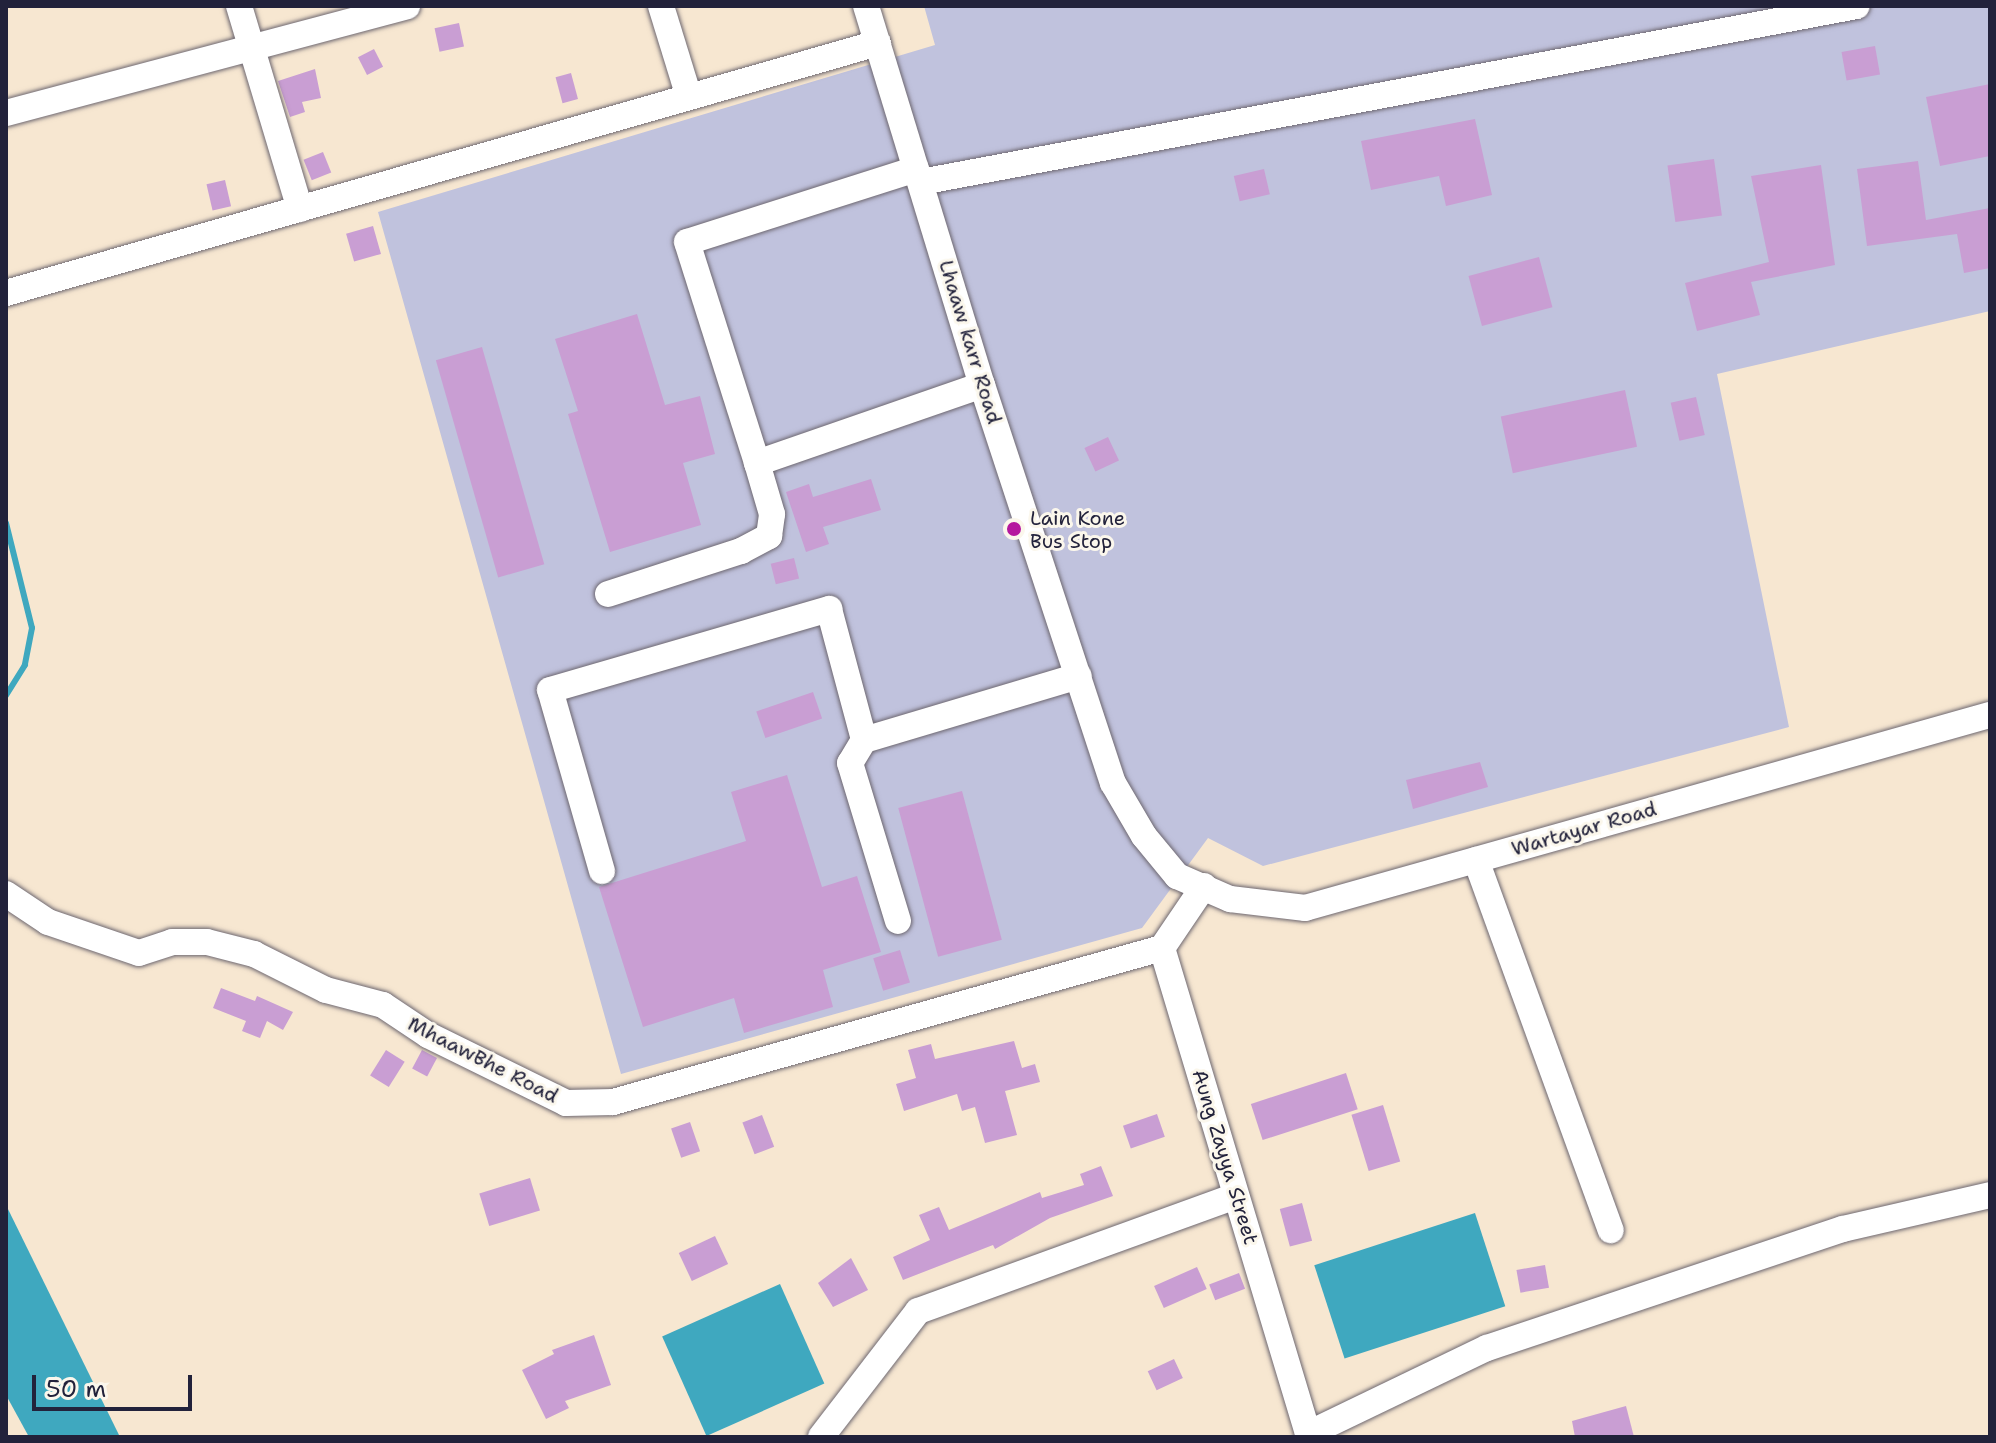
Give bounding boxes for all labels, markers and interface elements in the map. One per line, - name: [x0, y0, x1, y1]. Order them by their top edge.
- street label: Lhaaw karr Road: [934, 257, 1006, 427]
- place label: Lain Kone Bus Stop: [1030, 506, 1125, 553]
- marker: Lain Kone Bus Stop: [1005, 520, 1023, 538]
- street label: Wartayar Road: [1509, 797, 1659, 861]
- street label: MhaawBhe Road: [404, 1012, 562, 1108]
- street label: Aung Zayya Street: [1187, 1067, 1263, 1247]
- scale bar: [36, 1359, 196, 1409]
- text: 50 m: [46, 1373, 106, 1405]

